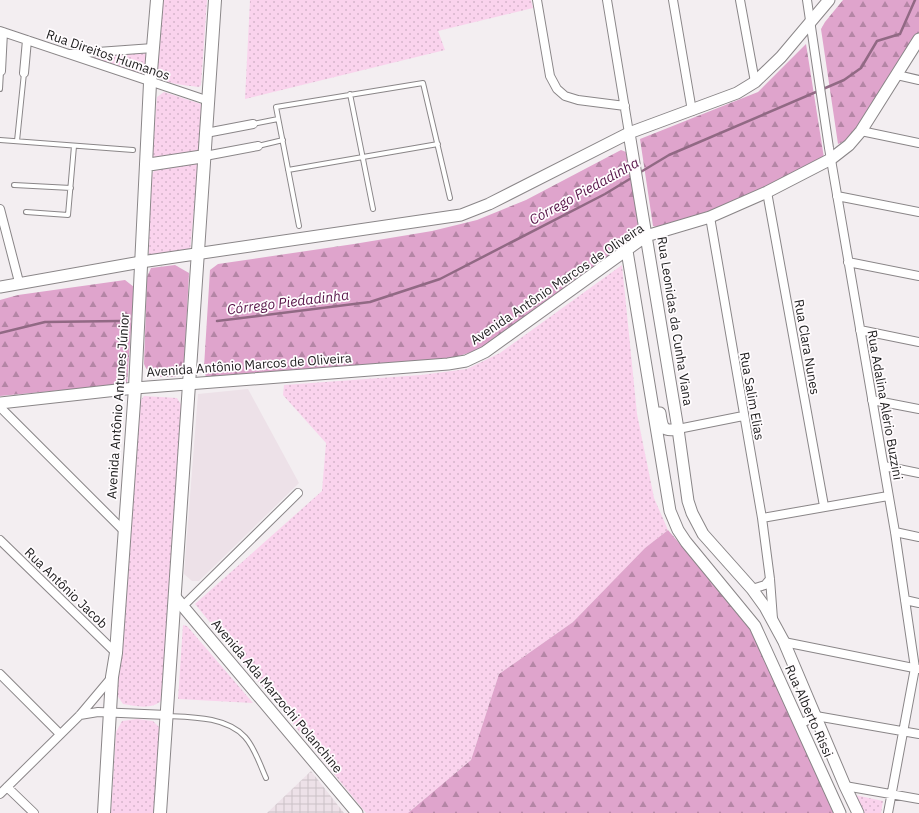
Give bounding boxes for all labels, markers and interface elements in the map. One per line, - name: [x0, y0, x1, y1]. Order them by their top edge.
- street label: Rua Direitos Humanos: [44, 26, 172, 84]
- water label: Córrego Piedadinha: [526, 153, 642, 229]
- street label: Avenida Antônio Marcos de Oliveira: [467, 219, 647, 349]
- street label: Rua Leonidas da Cunha Viana: [653, 235, 697, 407]
- water label: Córrego Piedadinha: [226, 286, 350, 318]
- street label: Rua Clara Nunes: [790, 298, 824, 396]
- street label: Avenida Antônio Antunes Júnior: [103, 312, 133, 500]
- street label: Rua Adalina Alério Buzzini: [863, 329, 907, 481]
- street label: Avenida Antônio Marcos de Oliveira: [146, 349, 352, 381]
- street label: Rua Salim Elias: [736, 351, 768, 441]
- street label: Rua Antônio Jacob: [21, 544, 111, 632]
- street label: Avenida Ada Marzochi Polanchine: [208, 616, 346, 776]
- street label: Rua Alberto Rissi: [781, 662, 837, 760]

